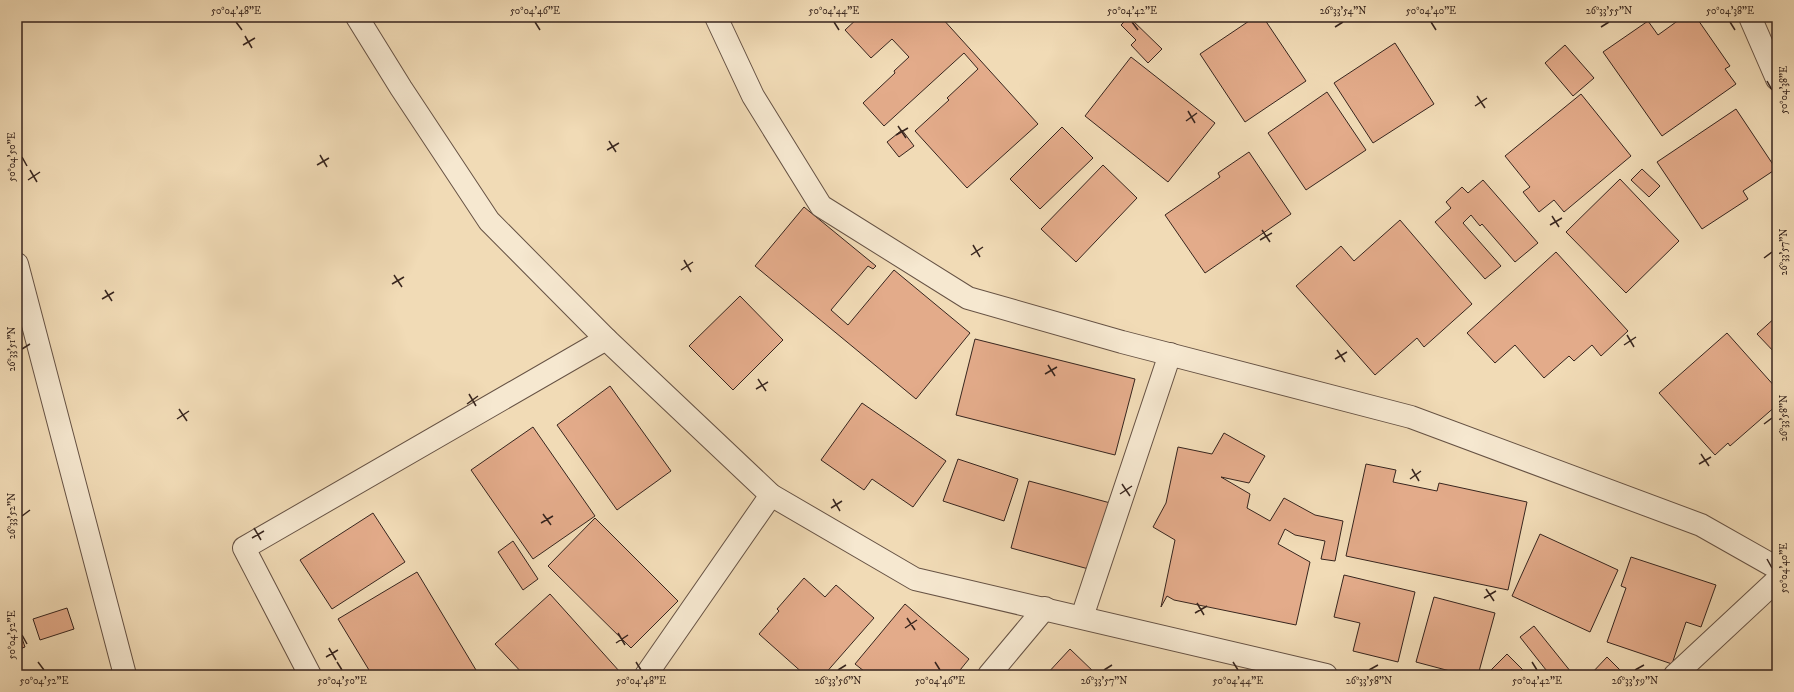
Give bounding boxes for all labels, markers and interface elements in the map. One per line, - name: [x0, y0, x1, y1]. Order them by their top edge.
- text: 50°04'48"E: [211, 5, 261, 17]
- text: 50°04'46"E: [510, 5, 560, 17]
- text: 50°04'44"E: [809, 5, 859, 17]
- text: 50°04'42"E: [1107, 5, 1157, 17]
- text: 26°33'54"N: [1320, 5, 1366, 17]
- text: 50°04'40"E: [1406, 5, 1456, 17]
- text: 26°33'55"N: [1586, 5, 1632, 17]
- text: 50°04'38"E: [1706, 5, 1754, 17]
- text: 50°04'38"E: [1778, 66, 1790, 114]
- text: 50°04'50"E: [6, 132, 18, 182]
- text: 26°33'57"N: [1778, 229, 1790, 275]
- text: 26°33'51"N: [6, 326, 18, 372]
- text: 26°33'58"N: [1778, 395, 1790, 441]
- text: 26°33'52"N: [6, 493, 18, 539]
- text: 50°04'40"E: [1778, 543, 1790, 593]
- text: 50°04'52"E: [6, 610, 18, 660]
- text: 50°04'52"E: [19, 675, 69, 687]
- text: 50°04'50"E: [317, 675, 367, 687]
- text: 50°04'48"E: [616, 675, 666, 687]
- text: 26°33'56"N: [815, 675, 861, 687]
- text: 50°04'46"E: [915, 675, 965, 687]
- text: 26°33'57"N: [1081, 675, 1127, 687]
- text: 50°04'44"E: [1213, 675, 1263, 687]
- text: 26°33'58"N: [1346, 675, 1392, 687]
- text: 50°04'42"E: [1512, 675, 1562, 687]
- text: 26°33'59"N: [1612, 675, 1658, 687]

